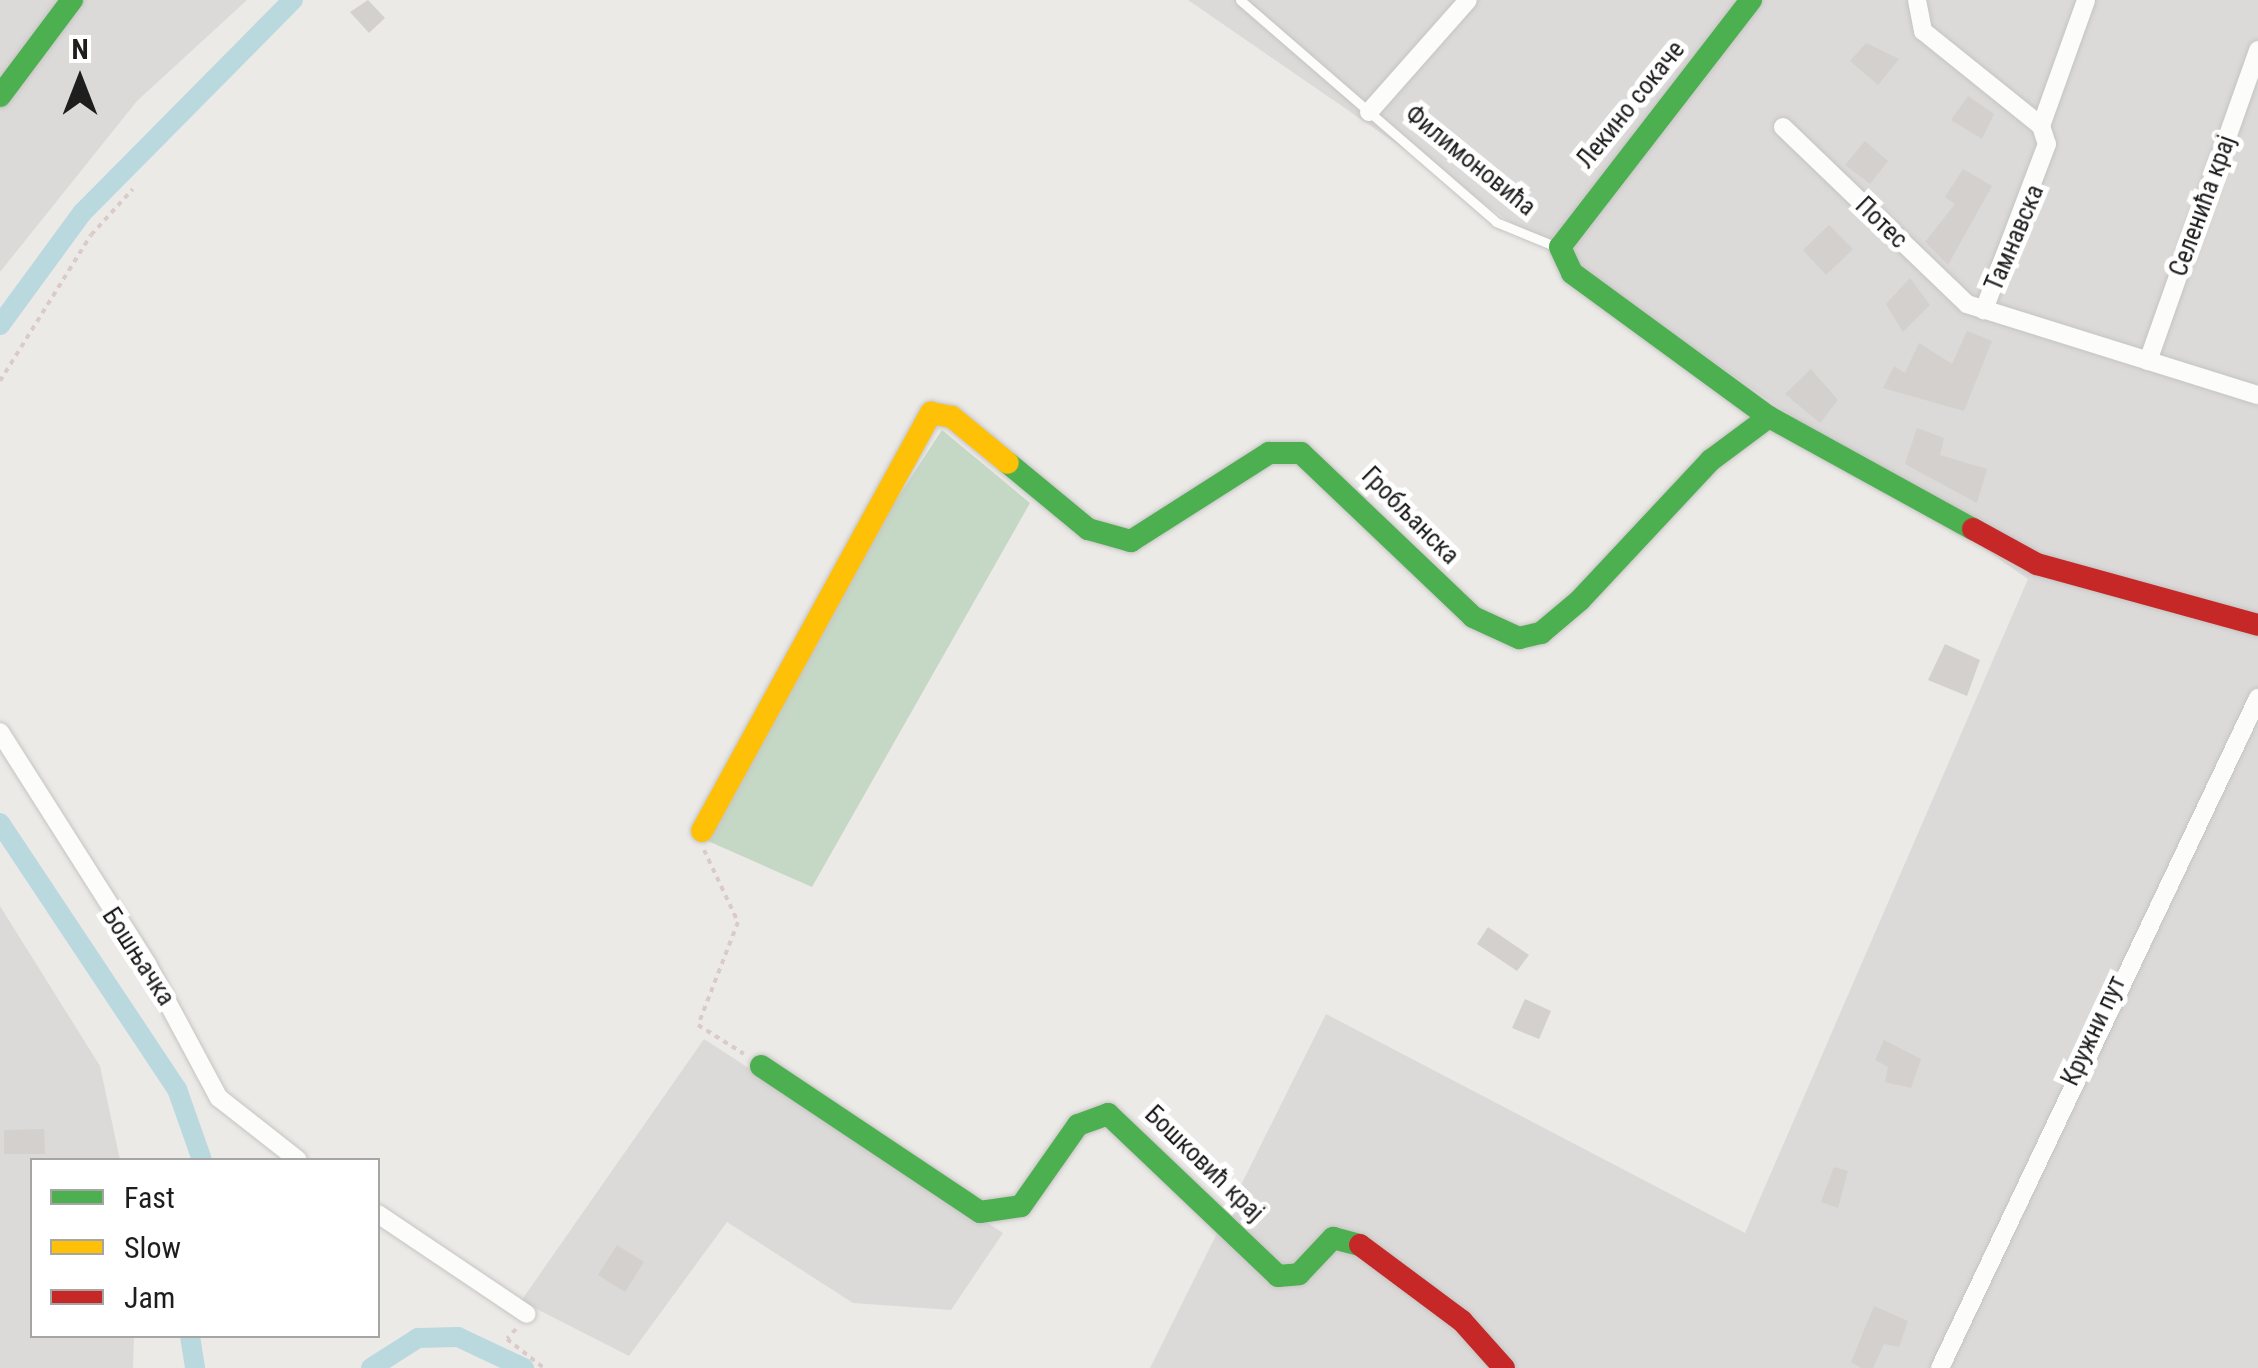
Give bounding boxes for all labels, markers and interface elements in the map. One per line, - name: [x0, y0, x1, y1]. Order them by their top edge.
- north arrow: [30, 30, 130, 130]
- text: N: [71, 33, 89, 66]
- street label: Лекино сокаче: [1571, 35, 1691, 175]
- street label: Филимоновића: [1399, 99, 1541, 223]
- street label: Селенића крај: [2164, 131, 2242, 281]
- street label: Тамнавска: [1979, 180, 2051, 296]
- street label: Потес: [1849, 191, 1913, 255]
- street label: Гробљанска: [1355, 461, 1465, 571]
- street label: Бошњачка: [95, 903, 181, 1011]
- street label: Кружни пут: [2055, 971, 2133, 1091]
- street label: Бошковић крај: [1138, 1100, 1270, 1228]
- legend: [30, 1158, 380, 1338]
- text: Fast: [124, 1180, 175, 1215]
- text: Slow: [124, 1230, 181, 1265]
- text: Jam: [124, 1280, 175, 1315]

